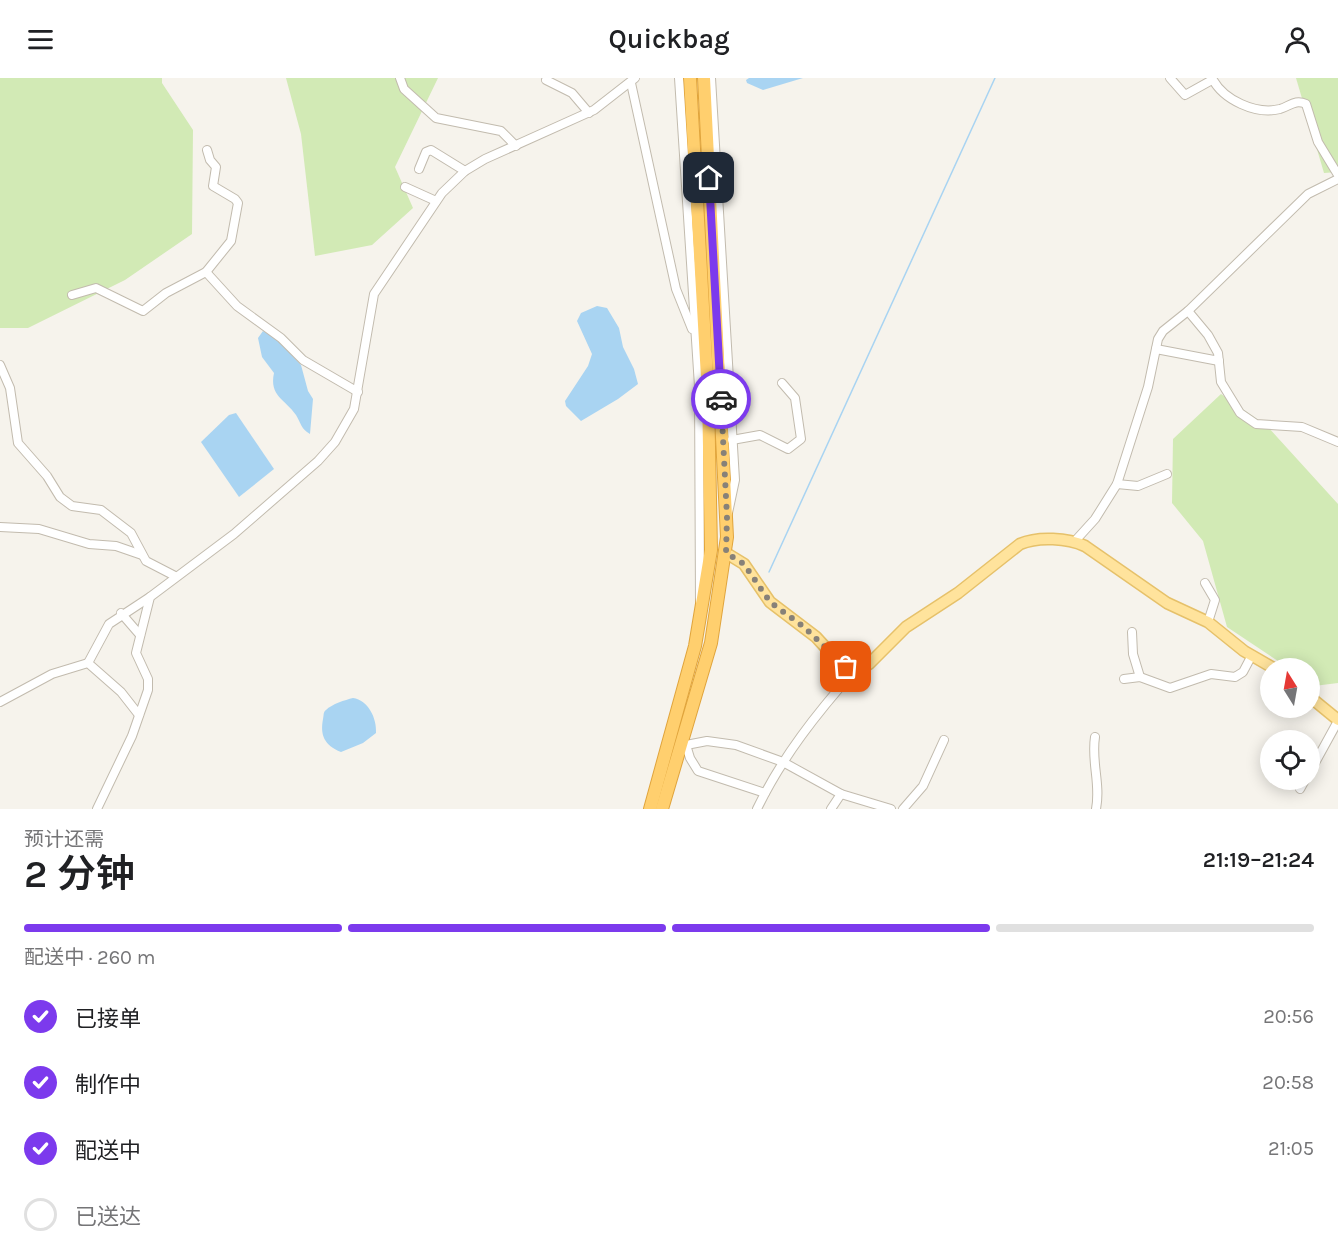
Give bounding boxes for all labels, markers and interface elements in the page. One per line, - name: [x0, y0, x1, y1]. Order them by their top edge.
- icon: menu: [24, 23, 57, 56]
- text: Quickbag: [608, 23, 730, 55]
- icon: person: [1281, 23, 1314, 56]
- pin: [683, 152, 734, 203]
- icon: home: [692, 161, 725, 194]
- courier: [691, 369, 751, 429]
- icon: car: [705, 383, 738, 416]
- pin: [820, 641, 871, 692]
- icon: bag: [829, 650, 862, 683]
- north arrow: [1260, 658, 1320, 718]
- map controls: [1260, 658, 1320, 790]
- button: locate: [1260, 730, 1320, 790]
- text: 预计还需: [24, 828, 104, 851]
- text: 21:19–21:24: [1203, 847, 1314, 873]
- text: 2 分钟: [24, 851, 135, 897]
- text: 配送中 · 260 m: [24, 946, 155, 969]
- icon: check: [24, 1000, 57, 1033]
- text: 20:56: [1263, 1005, 1314, 1028]
- text: 已接单: [75, 1006, 141, 1032]
- icon: check: [24, 1066, 57, 1099]
- text: 20:58: [1262, 1071, 1314, 1094]
- text: 制作中: [75, 1072, 141, 1098]
- icon: check: [24, 1132, 57, 1165]
- text: 21:05: [1268, 1137, 1314, 1160]
- text: 配送中: [75, 1138, 141, 1164]
- text: 已送达: [75, 1204, 141, 1230]

